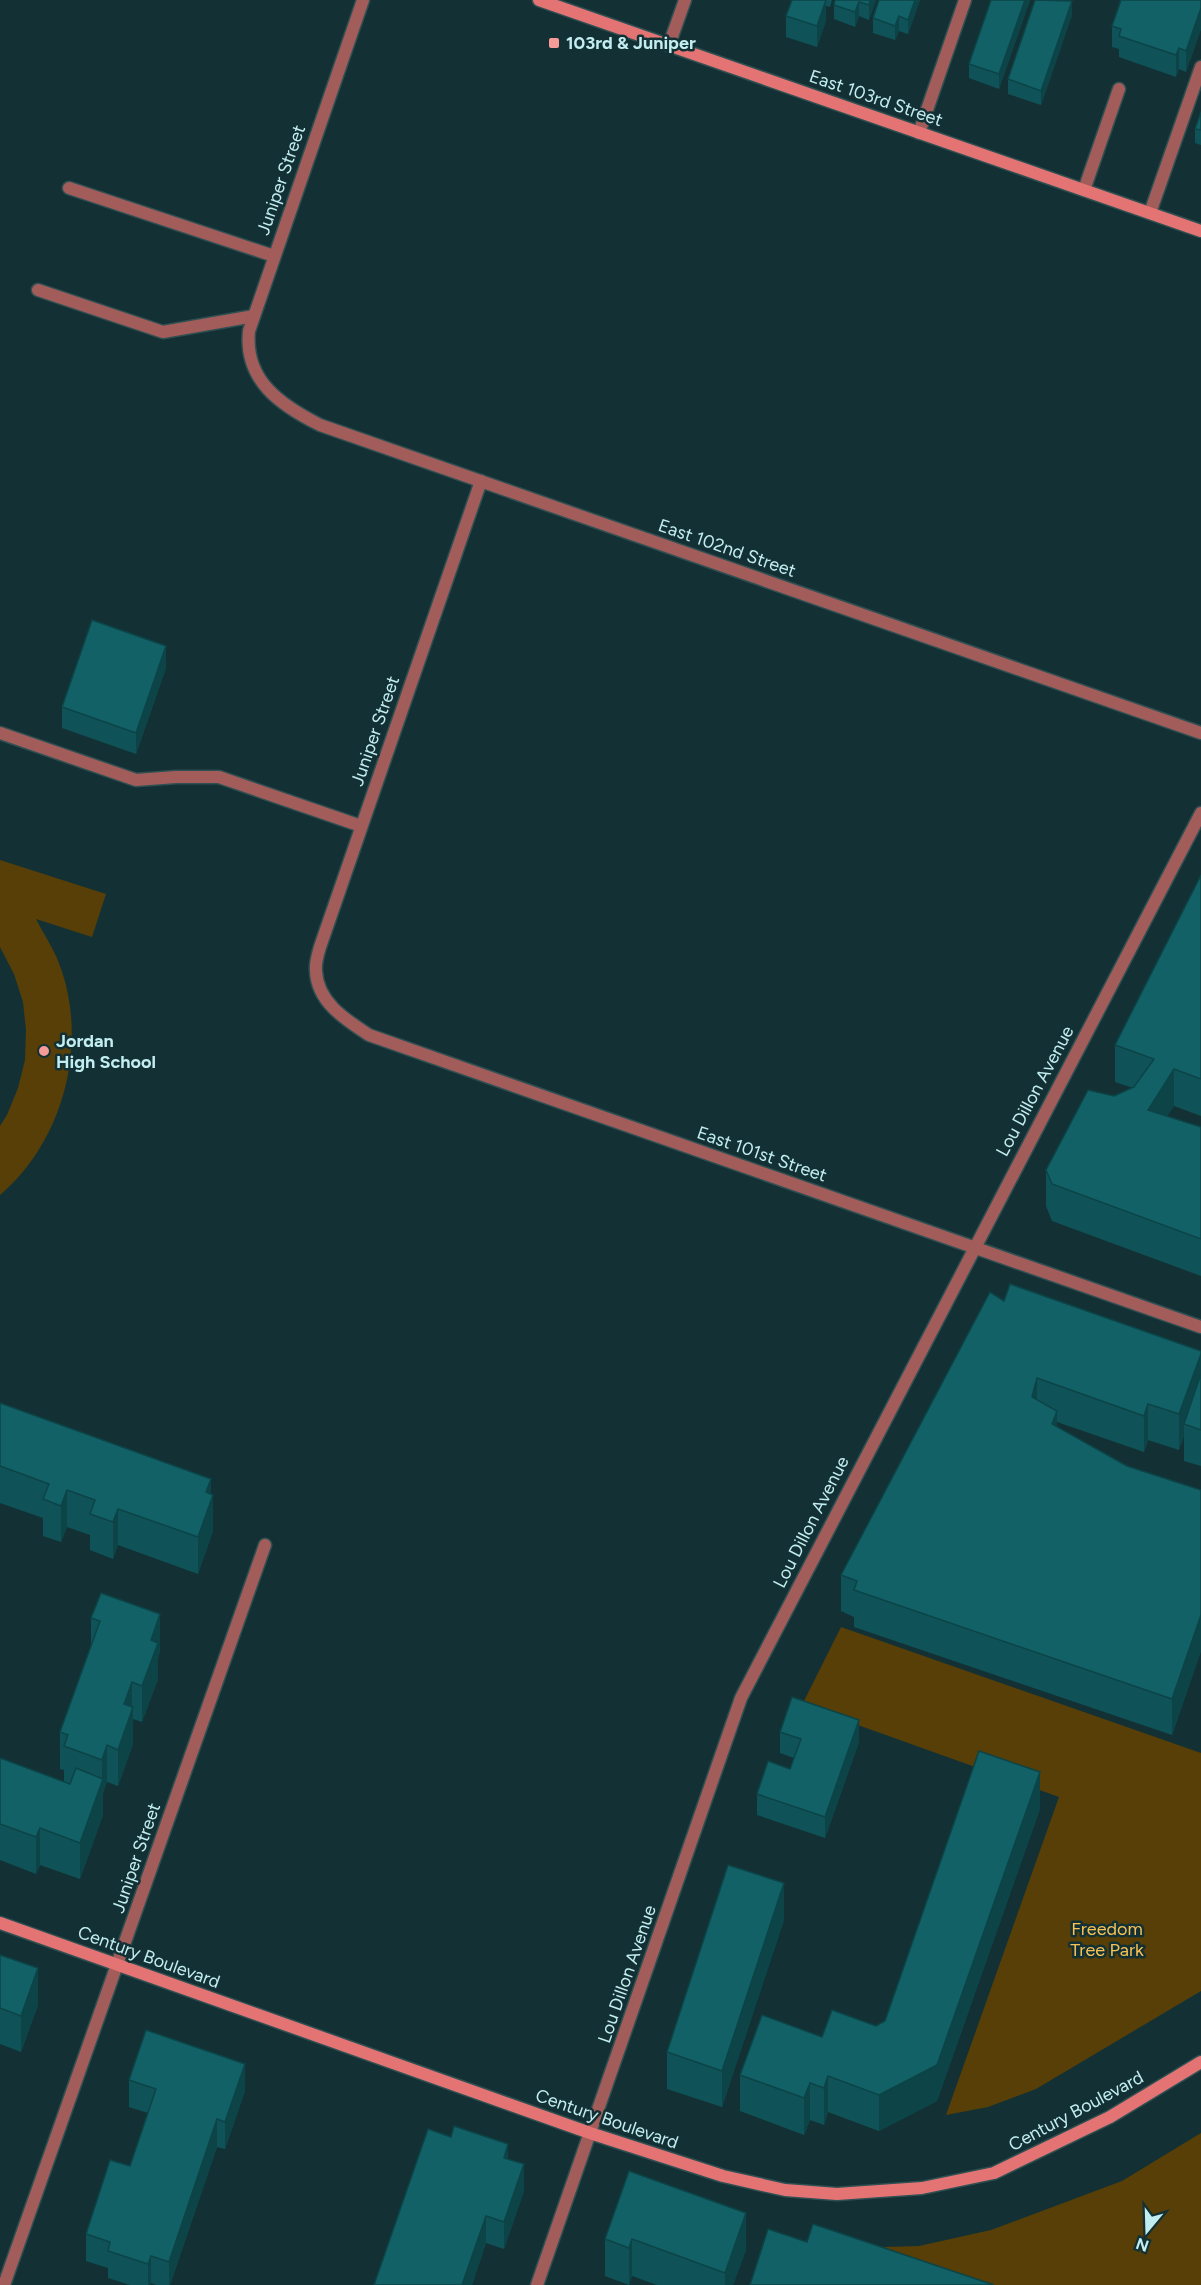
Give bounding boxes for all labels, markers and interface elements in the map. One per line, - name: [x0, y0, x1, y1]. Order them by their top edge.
- place label: 103rd & Juniper: [566, 32, 696, 54]
- marker: 103rd & Juniper: [547, 36, 561, 50]
- street label: East 103rd Street: [806, 65, 946, 131]
- street label: Juniper Street: [252, 122, 310, 238]
- street label: East 102nd Street: [655, 514, 799, 582]
- street label: Juniper Street: [346, 673, 404, 789]
- street label: Lou Dillon Avenue: [991, 1022, 1079, 1160]
- place label: Jordan High School: [56, 1030, 156, 1073]
- marker: Jordan High School: [37, 1044, 51, 1058]
- street label: East 101st Street: [694, 1121, 830, 1187]
- street label: Lou Dillon Avenue: [768, 1452, 854, 1591]
- street label: Juniper Street: [107, 1800, 165, 1916]
- street label: Lou Dillon Avenue: [593, 1902, 661, 2046]
- park label: Freedom Tree Park: [1070, 1918, 1144, 1961]
- street label: Century Boulevard: [75, 1921, 223, 1993]
- street label: Century Boulevard: [1005, 2066, 1147, 2156]
- street label: Century Boulevard: [533, 2084, 681, 2154]
- north arrow: [1117, 2201, 1177, 2261]
- text: N: [1133, 2234, 1151, 2256]

